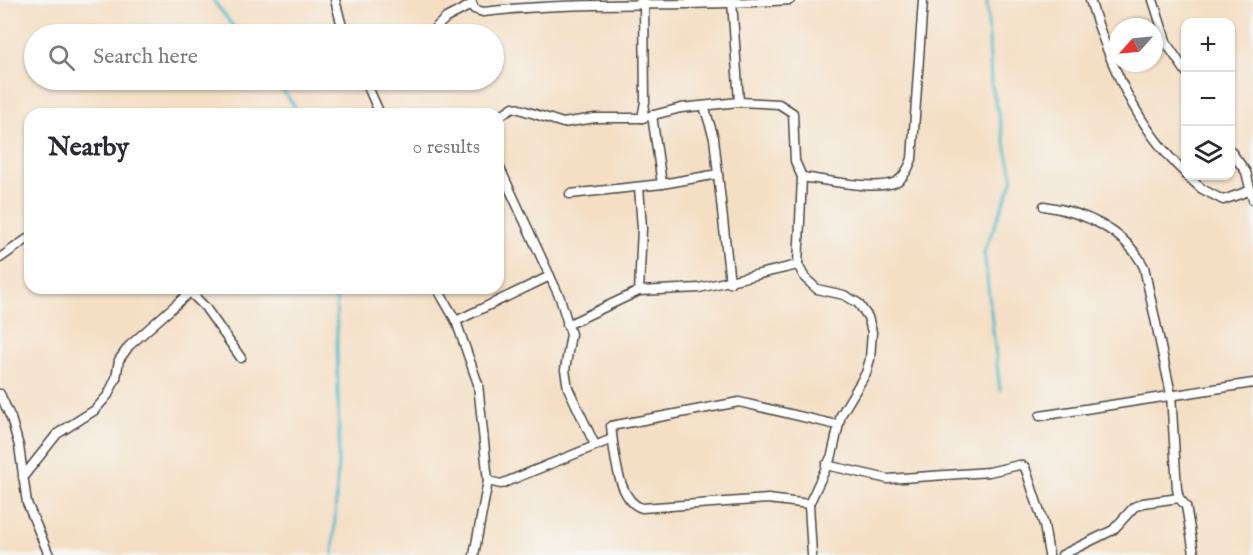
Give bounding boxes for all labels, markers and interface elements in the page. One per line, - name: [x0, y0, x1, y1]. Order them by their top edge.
- north arrow: [1109, 18, 1163, 72]
- map controls: [1181, 18, 1235, 180]
- button: +: [1181, 18, 1235, 72]
- search box: [24, 24, 504, 90]
- icon: search: [45, 41, 78, 74]
- text: Search here: [93, 43, 198, 71]
- button: −: [1181, 72, 1235, 126]
- button: layers: [1181, 126, 1235, 180]
- text: Nearby: [48, 131, 129, 164]
- text: 0 results: [413, 135, 480, 160]

